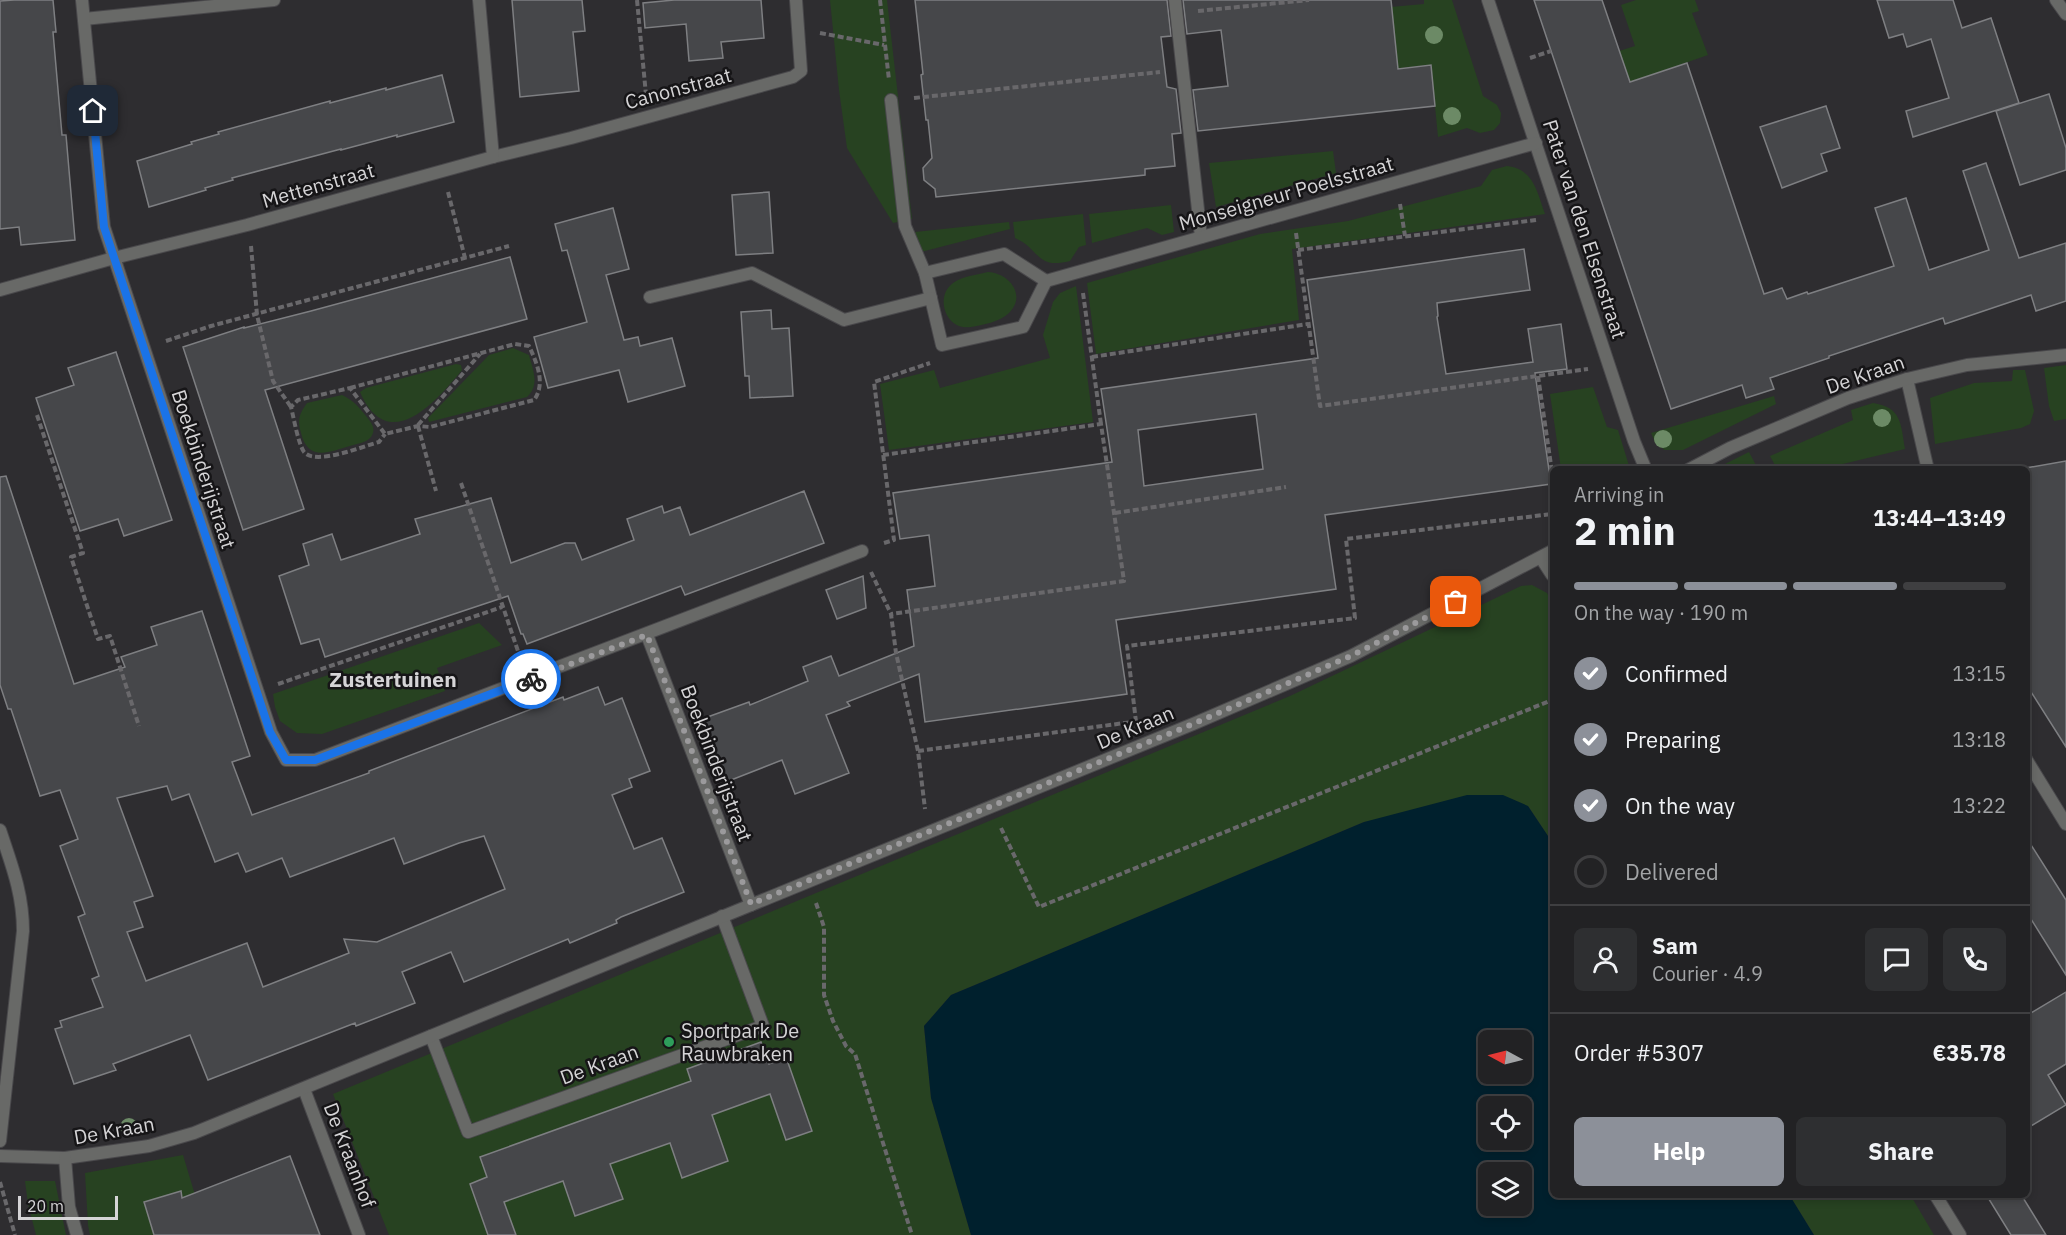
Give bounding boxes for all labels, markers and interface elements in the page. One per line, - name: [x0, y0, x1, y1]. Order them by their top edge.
- street label: Canonstraat: [622, 61, 734, 115]
- pin: [67, 85, 118, 136]
- icon: home: [76, 94, 109, 127]
- street label: Pater van den Elsenstraat: [1537, 116, 1633, 342]
- street label: Monseigneur Poelsstraat: [1176, 149, 1396, 237]
- street label: Mettenstraat: [259, 156, 377, 214]
- street label: De Kraan: [1822, 348, 1908, 400]
- street label: Boekbinderijstraat: [166, 386, 242, 552]
- text: Arriving in: [1574, 481, 1664, 508]
- text: 13:44–13:49: [1873, 503, 2006, 532]
- text: 2 min: [1574, 505, 1676, 556]
- pin: [1430, 576, 1481, 627]
- icon: bag: [1439, 585, 1472, 618]
- text: On the way · 190 m: [1574, 599, 1748, 626]
- courier: [501, 649, 561, 709]
- icon: check: [1574, 657, 1607, 690]
- text: Confirmed: [1625, 659, 1728, 688]
- text: 13:15: [1952, 660, 2006, 687]
- icon: bike: [515, 663, 548, 696]
- district label: Zustertuinen: [329, 665, 457, 693]
- street label: Boekbinderijstraat: [675, 681, 759, 845]
- street label: De Kraan: [1092, 699, 1178, 755]
- icon: check: [1574, 723, 1607, 756]
- text: Preparing: [1625, 725, 1720, 754]
- text: 13:18: [1952, 726, 2006, 753]
- icon: check: [1574, 789, 1607, 822]
- text: On the way: [1625, 791, 1735, 820]
- text: 13:22: [1952, 792, 2006, 819]
- text: Delivered: [1625, 857, 1719, 886]
- button: person: [1574, 928, 1637, 991]
- button: chat: [1865, 928, 1928, 991]
- button: phone: [1943, 928, 2006, 991]
- text: Sam: [1652, 931, 1698, 960]
- text: Courier · 4.9: [1652, 960, 1763, 987]
- place label: Sportpark De Rauwbraken: [681, 1017, 799, 1067]
- north arrow: [1478, 1030, 1532, 1084]
- map controls: [1478, 1030, 1532, 1216]
- marker: Sportpark De Rauwbraken: [662, 1035, 676, 1049]
- street label: De Kraan: [556, 1037, 642, 1091]
- text: Order #5307: [1574, 1038, 1704, 1067]
- text: €35.78: [1933, 1038, 2006, 1067]
- button: locate: [1478, 1096, 1532, 1150]
- street label: De Kraanhof: [318, 1099, 383, 1212]
- street label: De Kraan: [71, 1110, 157, 1150]
- button: Help: [1574, 1117, 1784, 1186]
- button: Share: [1796, 1117, 2006, 1186]
- button: layers: [1478, 1162, 1532, 1216]
- scale bar: [18, 1193, 118, 1220]
- text: 20 m: [27, 1196, 64, 1216]

